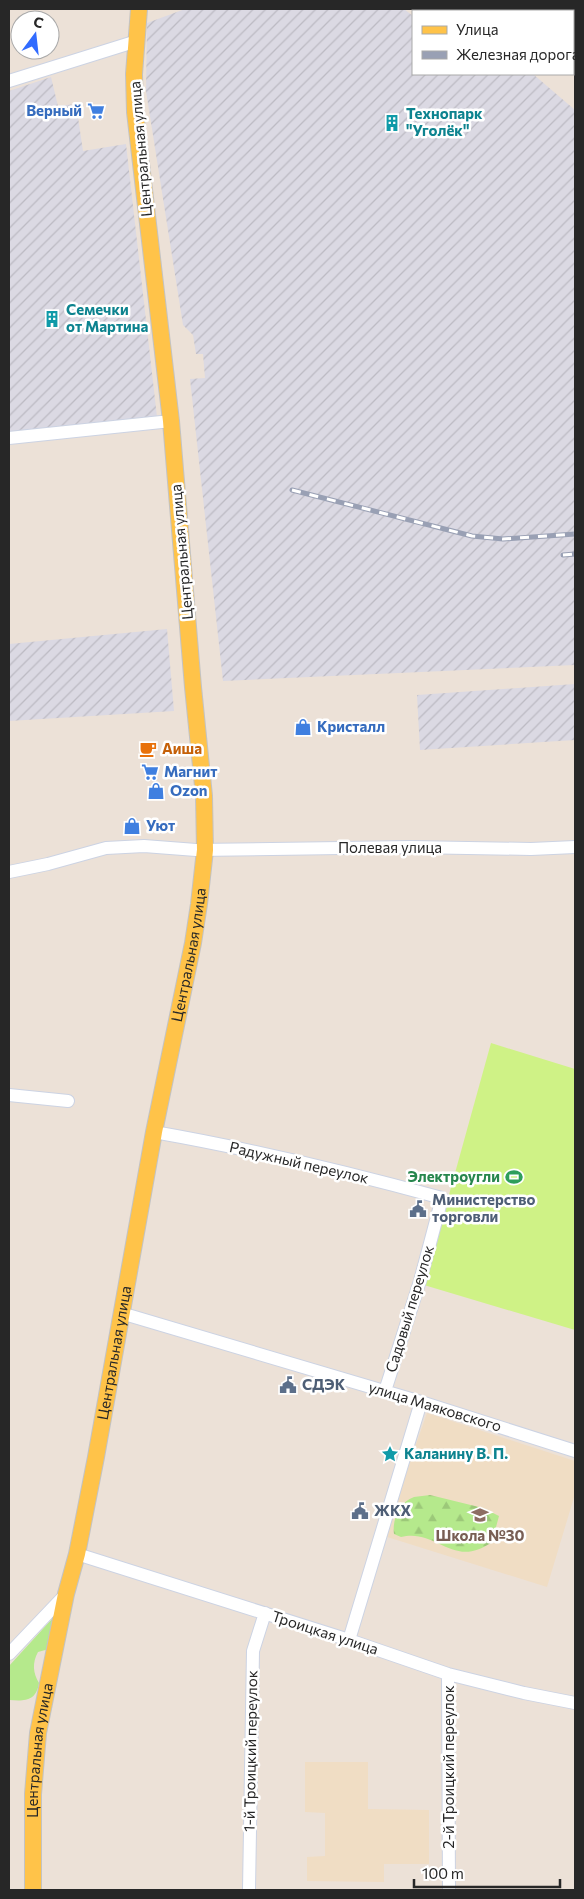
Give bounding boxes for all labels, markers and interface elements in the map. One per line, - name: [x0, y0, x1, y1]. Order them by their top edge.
- north arrow: [10, 10, 60, 60]
- legend: [412, 10, 574, 75]
- text: С: [32, 13, 45, 31]
- text: Улица: [456, 20, 498, 38]
- text: Железная дорога: [456, 45, 580, 63]
- street label: Центральная улица: [125, 81, 155, 218]
- place label: Верный: [26, 101, 82, 119]
- supermarket icon: Верный: [86, 101, 106, 121]
- place label: Технопарк "Уголёк": [406, 104, 483, 139]
- building icon: Технопарк "Уголёк": [382, 113, 402, 133]
- place label: Семечки от Мартина: [66, 300, 149, 335]
- building icon: Семечки от Мартина: [42, 309, 62, 329]
- street label: Центральная улица: [166, 484, 196, 621]
- shop icon: Кристалл: [293, 717, 313, 737]
- place label: Кристалл: [317, 717, 385, 735]
- cafe icon: Аиша: [138, 739, 158, 759]
- place label: Аиша: [162, 739, 202, 757]
- supermarket icon: Магнит: [140, 762, 160, 782]
- place label: Магнит: [164, 762, 217, 780]
- shop icon: Ozon: [146, 781, 166, 801]
- place label: Ozon: [170, 781, 208, 799]
- shop icon: Уют: [122, 816, 142, 836]
- place label: Уют: [146, 816, 175, 834]
- street label: Полевая улица: [338, 838, 442, 856]
- street label: Центральная улица: [167, 887, 209, 1023]
- street label: Радужный переулок: [228, 1137, 371, 1187]
- place label: Электроугли: [408, 1167, 500, 1185]
- sports icon: Электроугли: [504, 1167, 524, 1187]
- place label: Министерство торговли: [432, 1190, 535, 1225]
- public building icon: Министерство торговли: [408, 1199, 428, 1219]
- street label: Садовый переулок: [381, 1243, 437, 1374]
- street label: Центральная улица: [93, 1284, 134, 1421]
- public building icon: СДЭК: [278, 1375, 298, 1395]
- place label: СДЭК: [302, 1375, 346, 1393]
- street label: улица Маяковского: [367, 1377, 504, 1435]
- place icon: Каланину В. П.: [380, 1444, 400, 1464]
- place label: Каланину В. П.: [404, 1444, 508, 1462]
- public building icon: ЖКХ: [350, 1501, 370, 1521]
- place label: ЖКХ: [374, 1501, 411, 1519]
- school or university icon: Школа №30: [470, 1505, 490, 1525]
- place label: Школа №30: [435, 1526, 525, 1544]
- street label: Троицкая улица: [270, 1606, 381, 1658]
- street label: 1-й Троицкий переулок: [240, 1670, 260, 1832]
- street label: Центральная улица: [23, 1681, 56, 1818]
- street label: 2-й Троицкий переулок: [439, 1685, 457, 1849]
- scale bar: [414, 1856, 560, 1888]
- text: 100 m: [422, 1864, 464, 1882]

